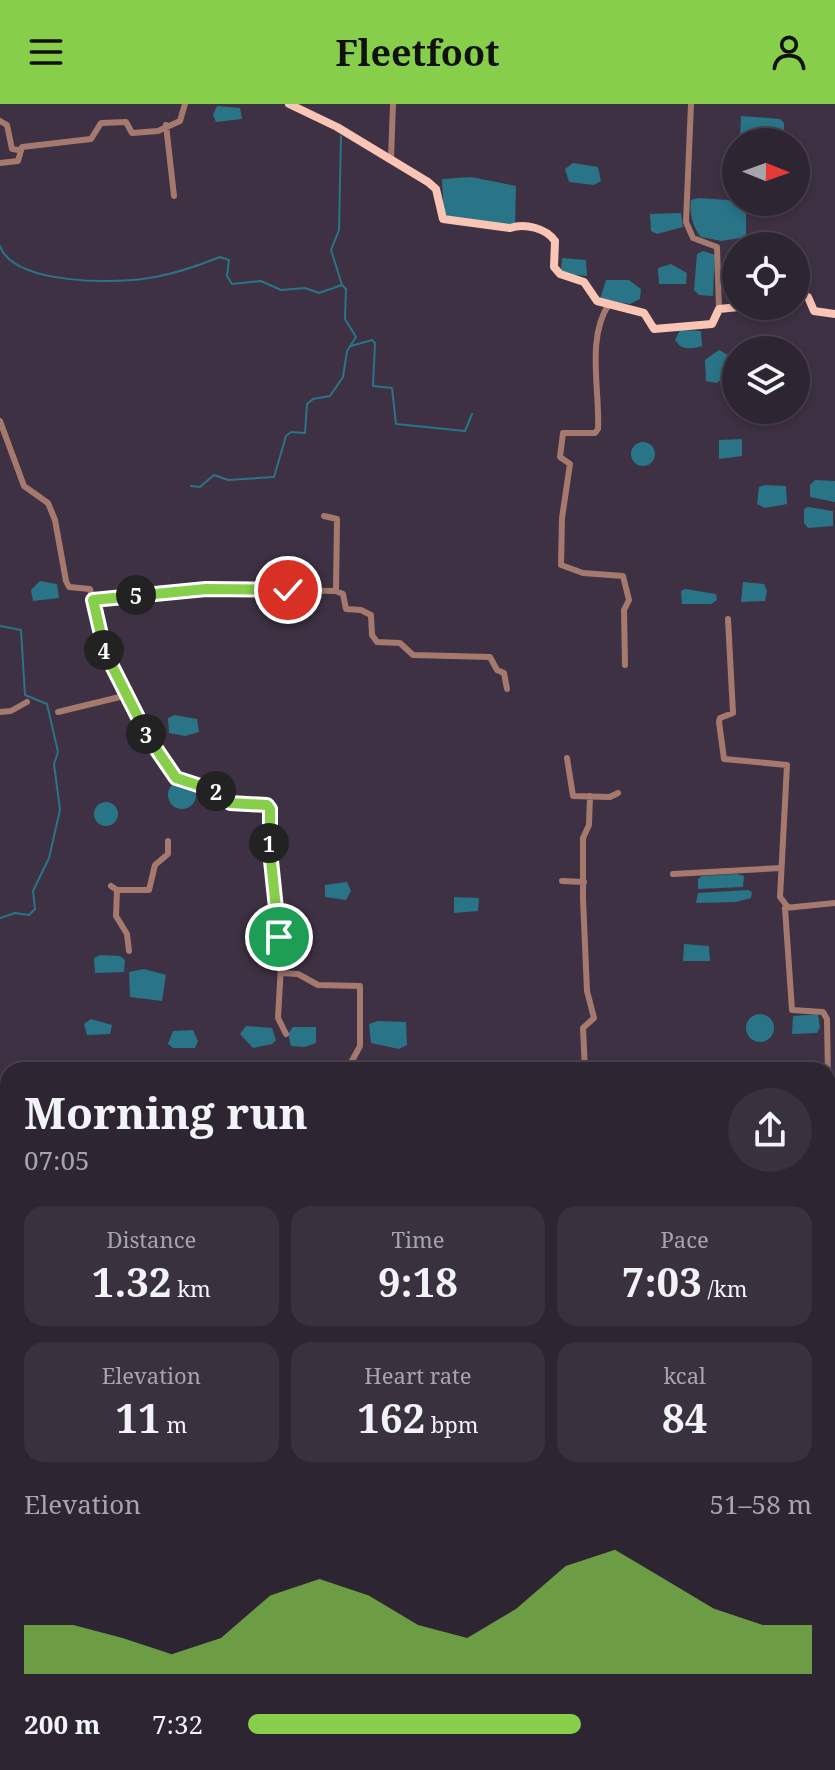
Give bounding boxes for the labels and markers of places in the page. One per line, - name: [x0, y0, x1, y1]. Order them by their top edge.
- pin: [254, 556, 322, 624]
- pin: 5: [116, 575, 156, 615]
- pin: 4: [84, 630, 124, 670]
- pin: 3: [126, 714, 166, 754]
- pin: 2: [196, 771, 236, 811]
- pin: 1: [249, 823, 289, 863]
- pin: [245, 903, 313, 971]

